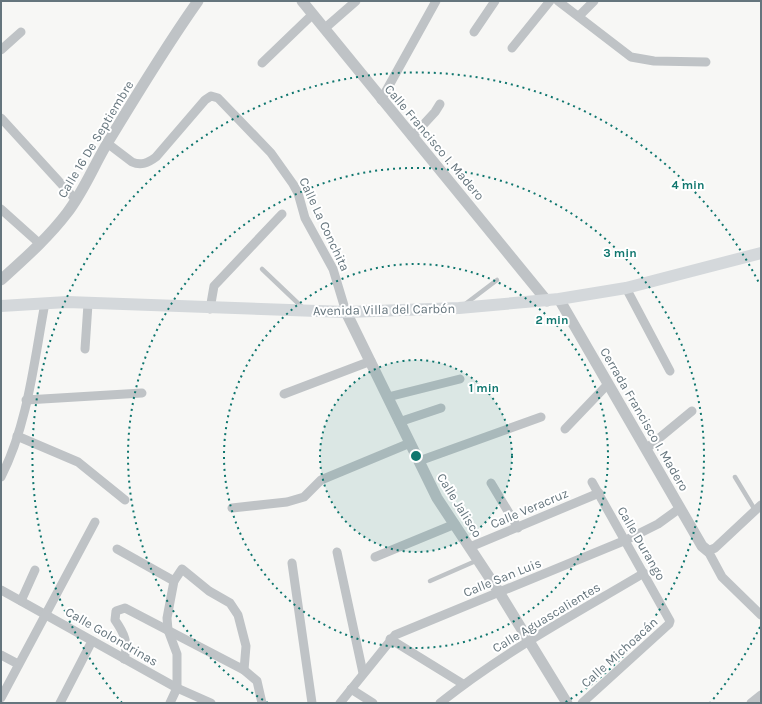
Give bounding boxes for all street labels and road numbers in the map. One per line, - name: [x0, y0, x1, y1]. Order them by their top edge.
- street label: Calle 16 De Septiembre: [54, 78, 137, 201]
- street label: Calle Francisco I. Madero: [382, 81, 487, 203]
- street label: Calle La Conchita: [296, 175, 353, 274]
- street label: Avenida Villa del Carbón: [313, 301, 455, 318]
- street label: Cerrada Francisco I. Madero: [597, 345, 692, 494]
- street label: Calle Jalisco: [434, 470, 485, 540]
- street label: Calle Veracruz: [488, 485, 570, 532]
- street label: Calle Durango: [614, 504, 669, 583]
- street label: Calle San Luis: [461, 555, 544, 600]
- street label: Calle Aguascalientes: [490, 579, 603, 656]
- street label: Calle Golondrinas: [63, 604, 161, 669]
- street label: Calle Michoacán: [578, 614, 661, 691]

